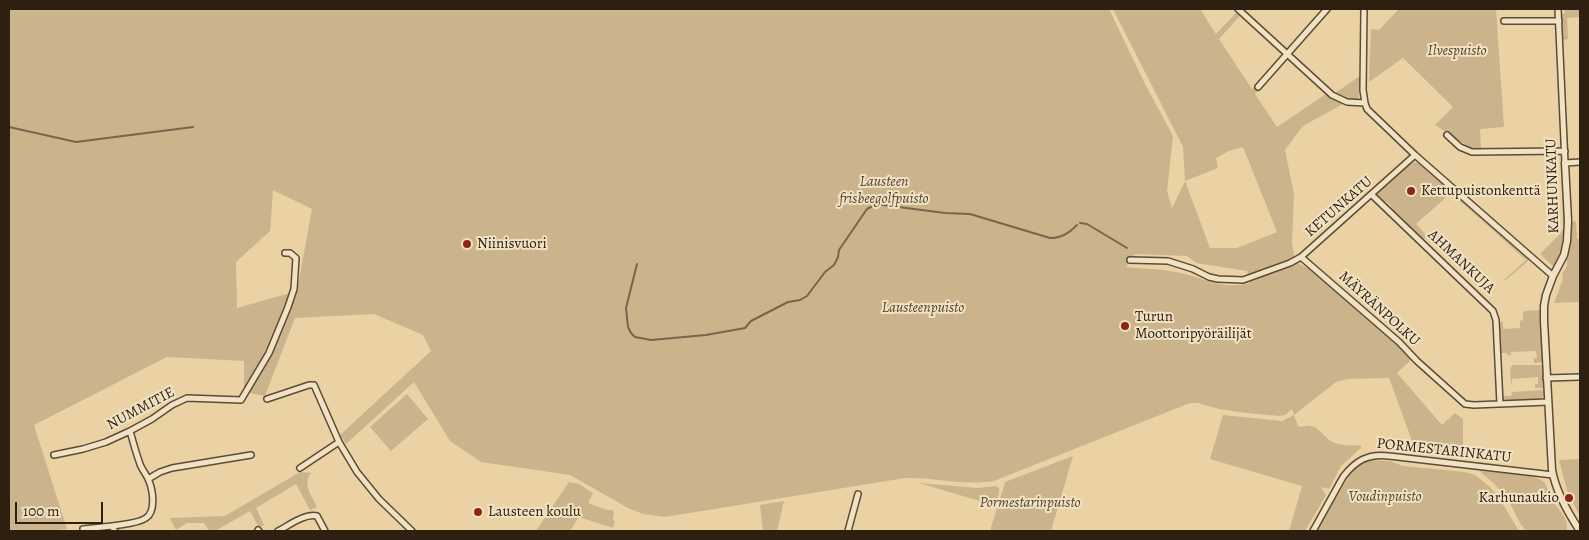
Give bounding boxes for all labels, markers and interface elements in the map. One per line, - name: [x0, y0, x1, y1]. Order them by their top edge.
- park label: Ilvespuisto: [1427, 42, 1487, 60]
- street label: KARHUNKATU: [1542, 138, 1564, 234]
- park label: Lausteen frisbeegolfpuisto: [839, 173, 929, 208]
- street label: KETUNKATU: [1302, 173, 1376, 241]
- place label: Kettupuistonkenttä: [1421, 182, 1541, 200]
- marker: Kettupuistonkenttä: [1405, 185, 1417, 197]
- street label: AHMANKUJA: [1424, 226, 1498, 298]
- place label: Niinisvuori: [477, 235, 547, 253]
- marker: Niinisvuori: [461, 238, 473, 250]
- street label: MÄYRÄNPOLKU: [1335, 268, 1423, 350]
- park label: Lausteenpuisto: [882, 299, 964, 317]
- place label: Turun Moottoripyöräilijät: [1135, 308, 1252, 343]
- marker: Turun Moottoripyöräilijät: [1119, 320, 1131, 332]
- street label: NUMMITIE: [104, 384, 178, 434]
- street label: PORMESTARINKATU: [1376, 435, 1512, 467]
- park label: Voudinpuisto: [1349, 488, 1421, 506]
- place label: Karhunaukio: [1478, 489, 1559, 507]
- scale bar: [18, 492, 105, 524]
- marker: Karhunaukio: [1563, 492, 1575, 504]
- park label: Pormestarinpuisto: [979, 494, 1081, 512]
- text: 100 m: [23, 501, 60, 521]
- place label: Lausteen koulu: [488, 503, 581, 521]
- marker: Lausteen koulu: [472, 506, 484, 518]

